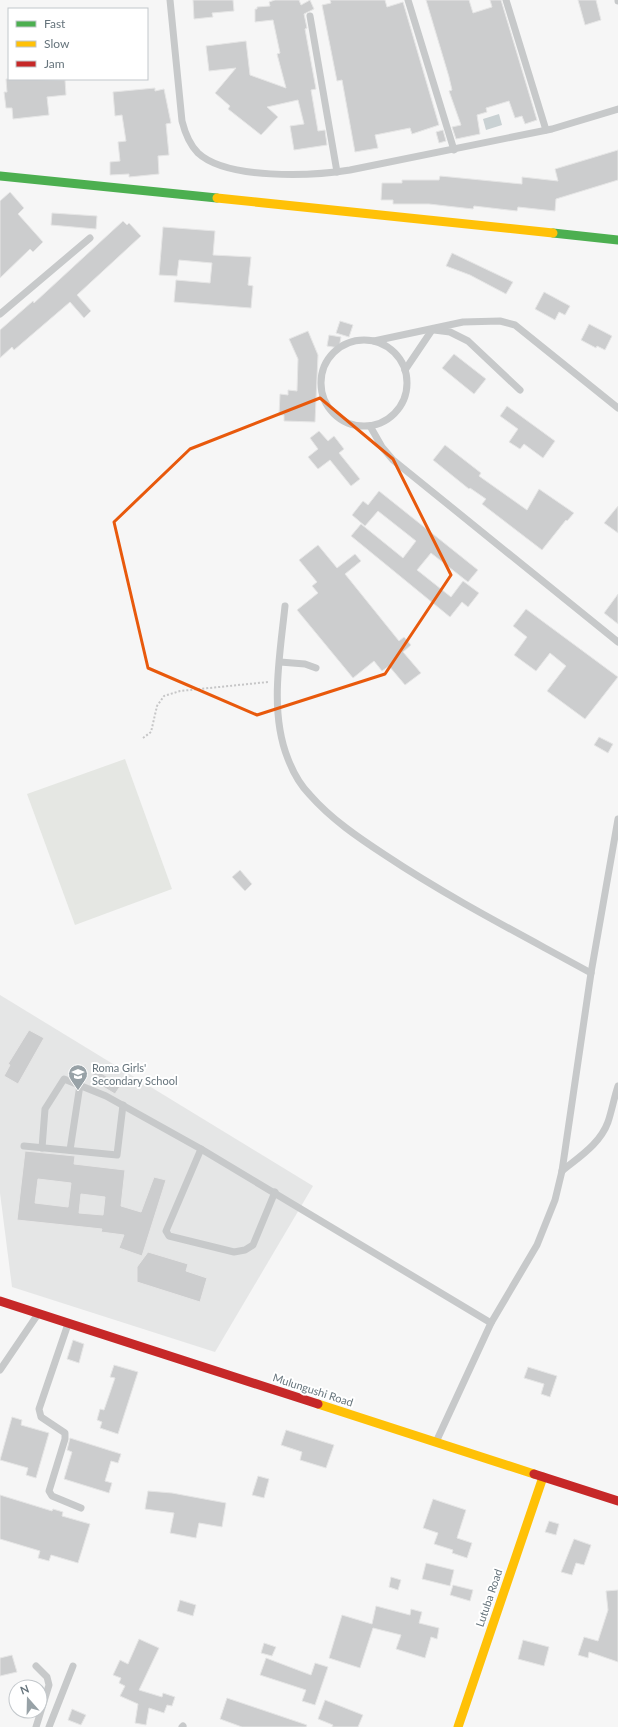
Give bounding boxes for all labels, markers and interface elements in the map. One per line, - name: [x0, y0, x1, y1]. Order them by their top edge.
- legend: [8, 8, 148, 80]
- text: Fast: [44, 16, 66, 31]
- text: Slow: [44, 36, 70, 51]
- text: Jam: [44, 56, 65, 71]
- place label: Roma Girls' Secondary School: [92, 1061, 178, 1087]
- school or university icon: Roma Girls' Secondary School: [67, 1063, 89, 1091]
- street label: Mulungushi Road: [271, 1370, 355, 1409]
- street label: Lutuba Road: [473, 1567, 505, 1629]
- north arrow: [8, 1679, 48, 1719]
- text: N: [18, 1682, 31, 1697]

